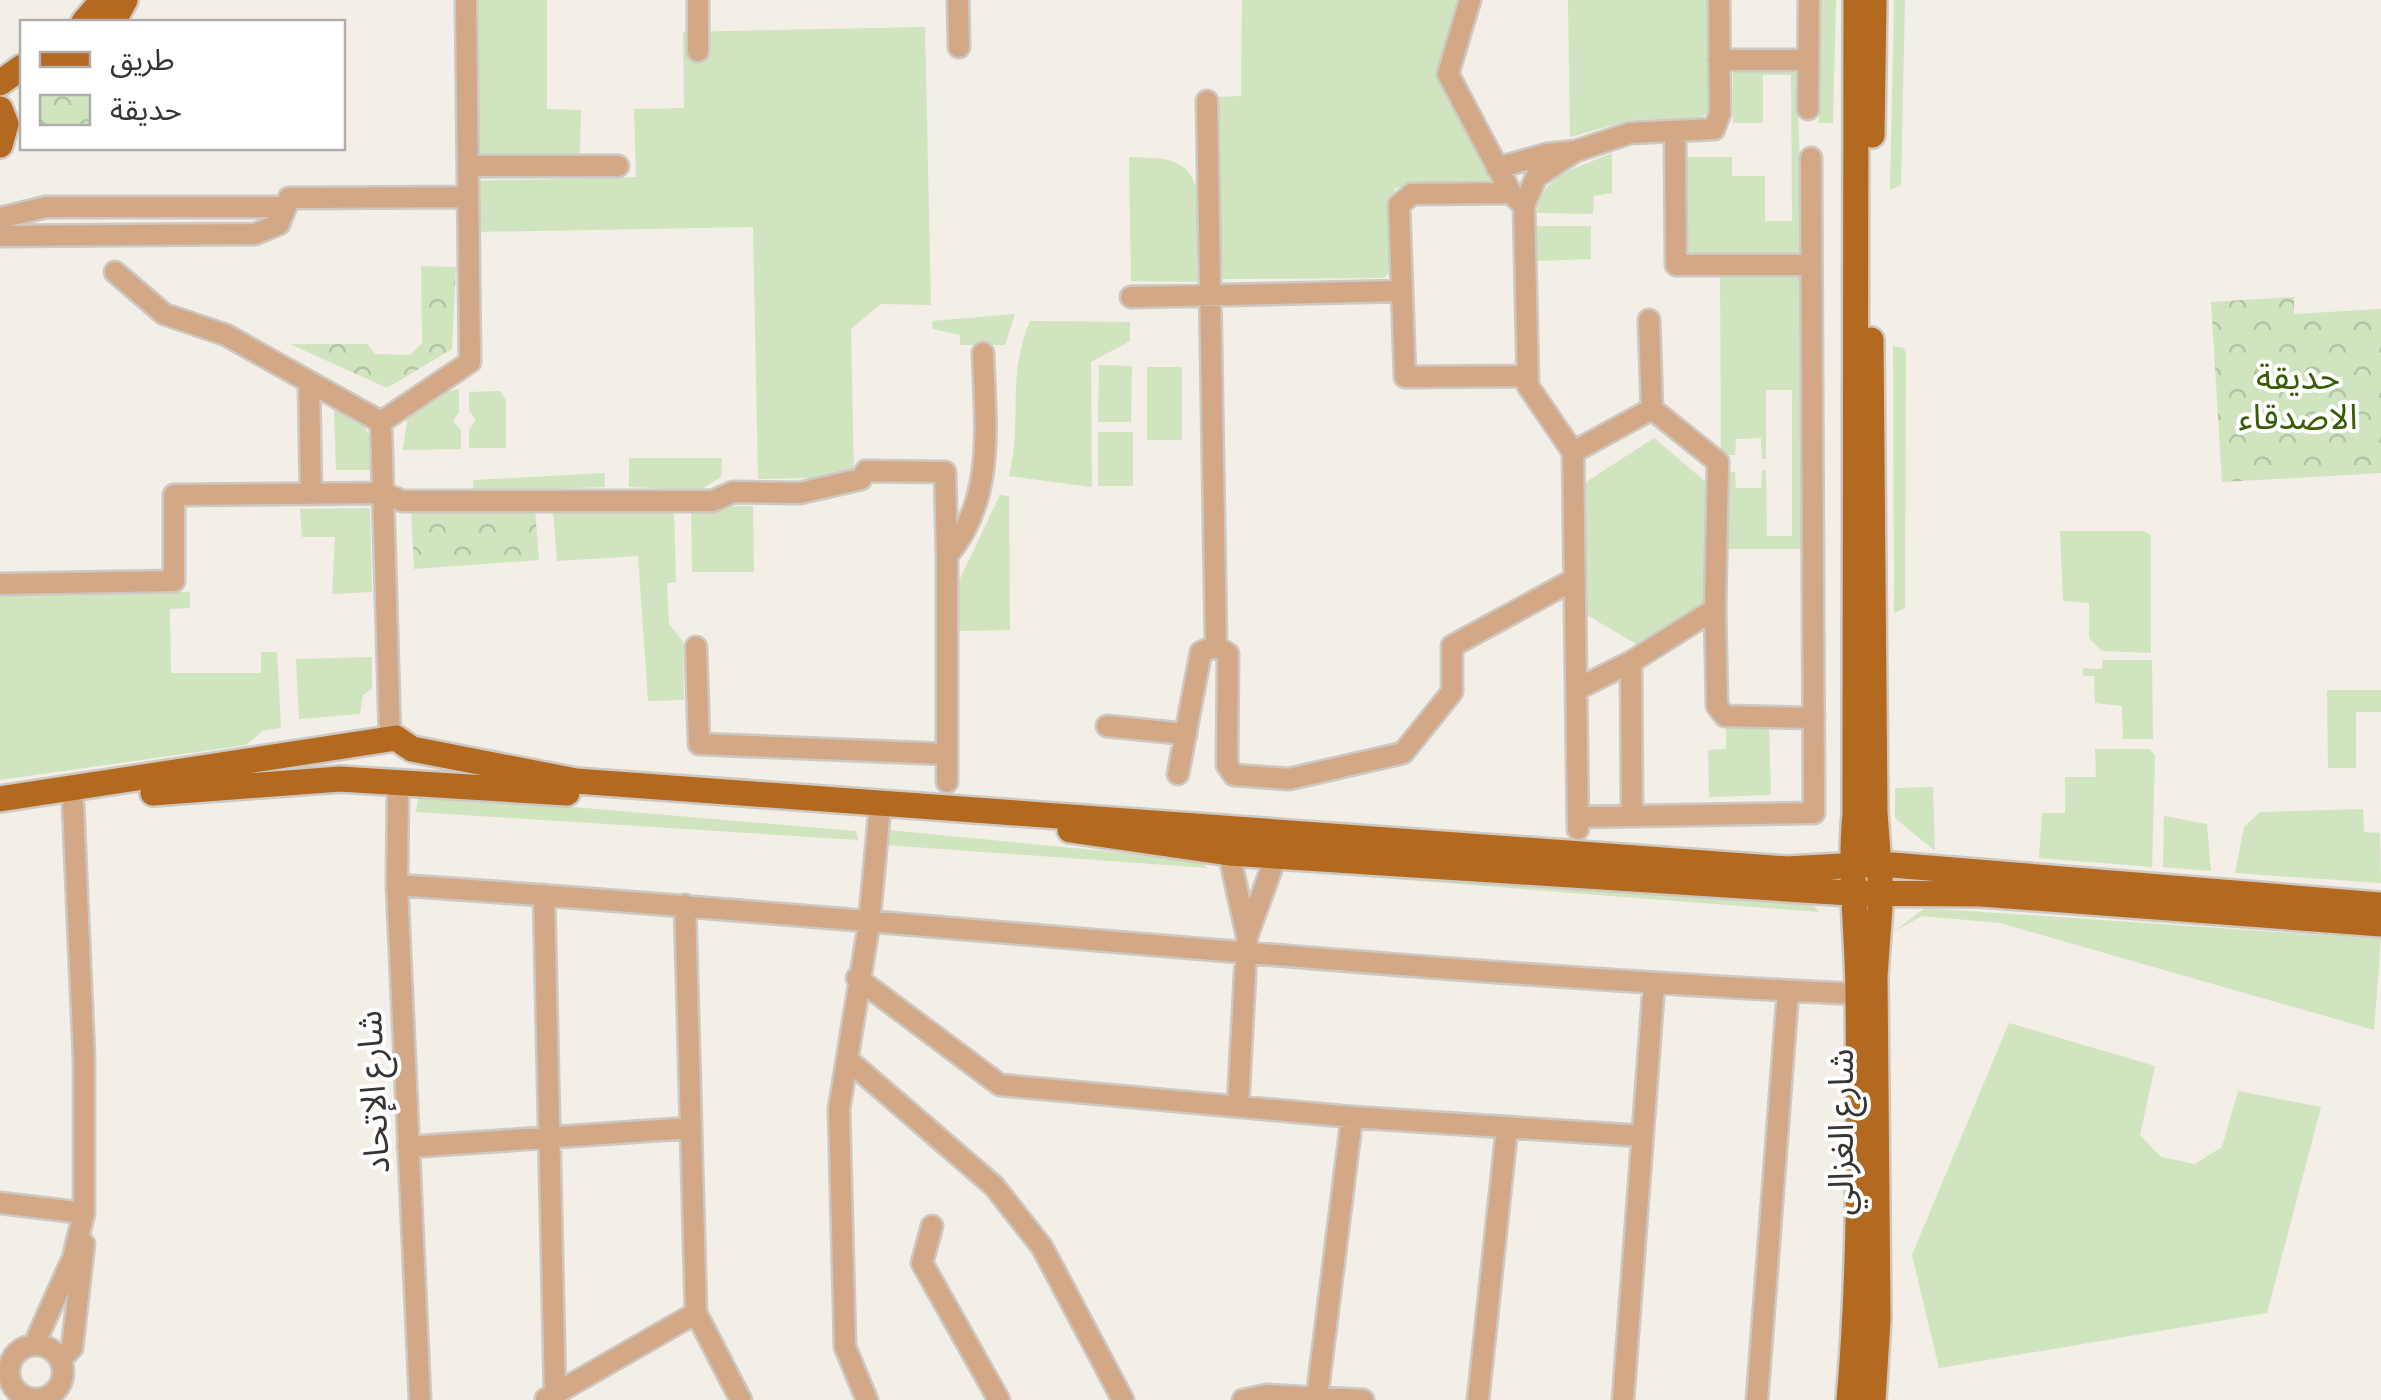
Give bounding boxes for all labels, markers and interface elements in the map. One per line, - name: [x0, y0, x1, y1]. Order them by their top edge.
- legend: [20, 20, 345, 150]
- text: طريق: [110, 39, 175, 78]
- text: حديقة: [110, 89, 182, 126]
- park label: حديقة الاصدقاء: [2238, 353, 2358, 436]
- street label: شارع الإتحاد: [345, 1009, 403, 1175]
- street label: شارع الغزالي: [1817, 1049, 1868, 1215]

